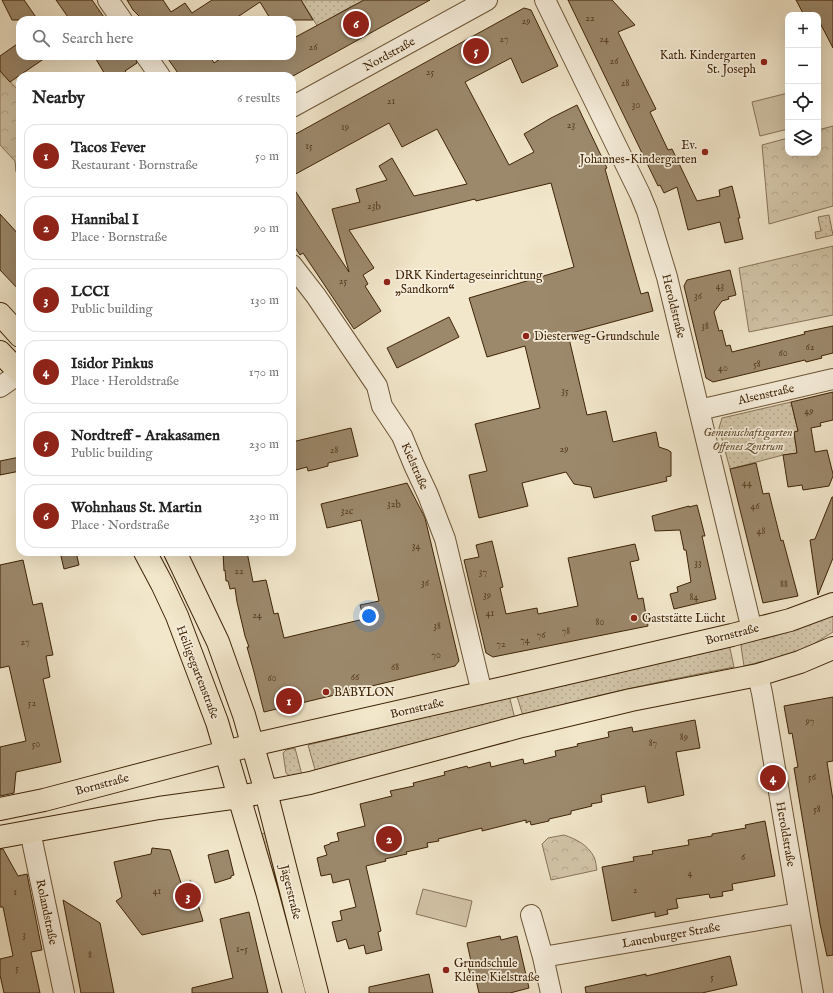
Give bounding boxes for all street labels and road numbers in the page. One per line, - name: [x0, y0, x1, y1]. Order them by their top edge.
- street label: Nordstraße: [361, 34, 418, 75]
- street label: Heroldstraße: [658, 272, 689, 340]
- street label: Alsenstraße: [736, 381, 796, 408]
- street label: Kielstraße: [397, 440, 432, 493]
- street label: Bornstraße: [704, 620, 761, 648]
- street label: Heiligegartenstraße: [173, 623, 222, 722]
- street label: Bornstraße: [389, 695, 446, 722]
- street label: Bornstraße: [74, 770, 131, 799]
- street label: Heroldstraße: [772, 800, 799, 868]
- street label: Jägerstraße: [275, 861, 305, 922]
- street label: Rolandstraße: [32, 878, 61, 947]
- street label: Lauenburger Straße: [621, 919, 722, 952]

